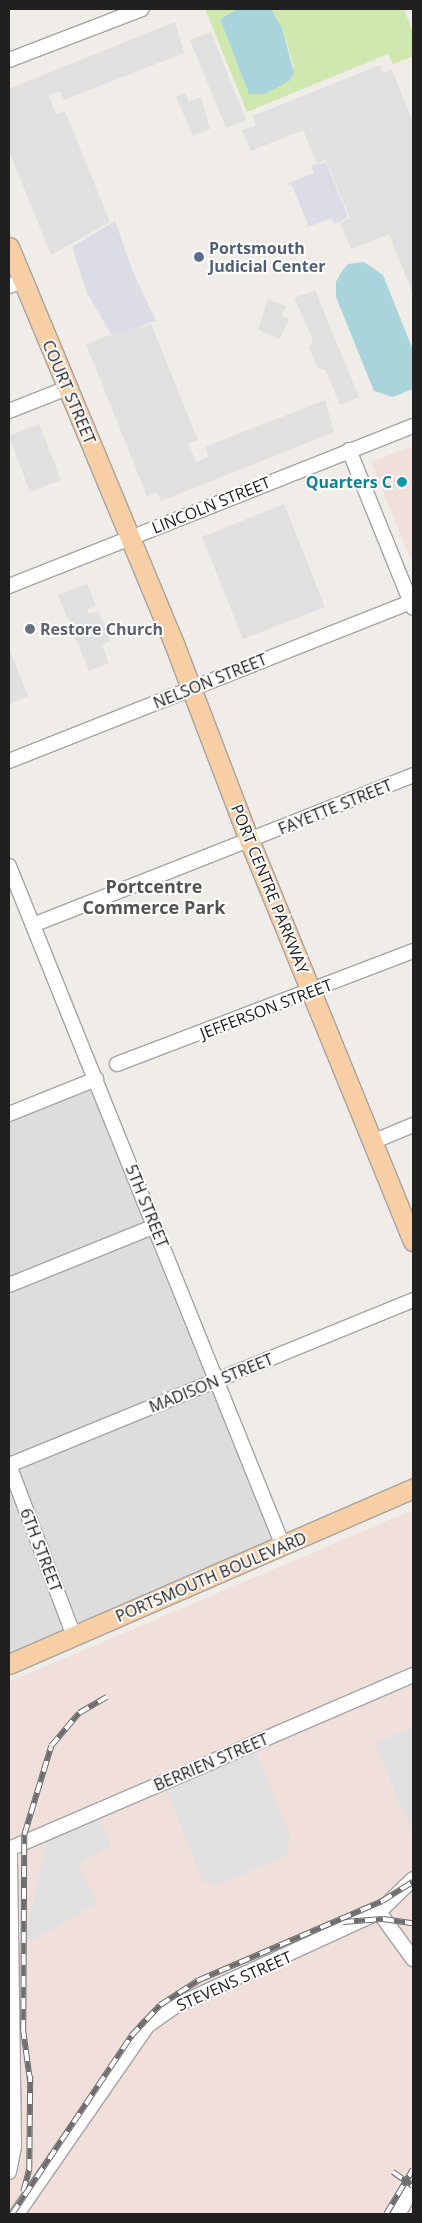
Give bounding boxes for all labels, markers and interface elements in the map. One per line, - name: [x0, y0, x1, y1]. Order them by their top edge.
- place label: Portsmouth Judicial Center: [209, 238, 325, 276]
- marker: Portsmouth Judicial Center: [193, 251, 205, 263]
- street label: COURT STREET: [38, 337, 100, 447]
- street label: LINCOLN STREET: [149, 472, 273, 538]
- place label: Quarters C: [306, 472, 392, 492]
- marker: Quarters C: [396, 476, 408, 488]
- place label: Restore Church: [40, 619, 163, 639]
- marker: Restore Church: [24, 623, 36, 635]
- street label: NELSON STREET: [150, 649, 270, 713]
- street label: FAYETTE STREET: [275, 775, 395, 839]
- street label: PORT CENTRE PARKWAY: [227, 802, 313, 976]
- district label: Portcentre Commerce Park: [83, 876, 225, 919]
- street label: JEFFERSON STREET: [197, 975, 335, 1043]
- street label: 5TH STREET: [122, 1162, 172, 1250]
- street label: MADISON STREET: [146, 1349, 276, 1417]
- street label: 6TH STREET: [16, 1505, 66, 1595]
- street label: PORTSMOUTH BOULEVARD: [113, 1528, 309, 1626]
- street label: BERRIEN STREET: [151, 1729, 271, 1795]
- street label: STEVENS STREET: [173, 1947, 295, 2015]

